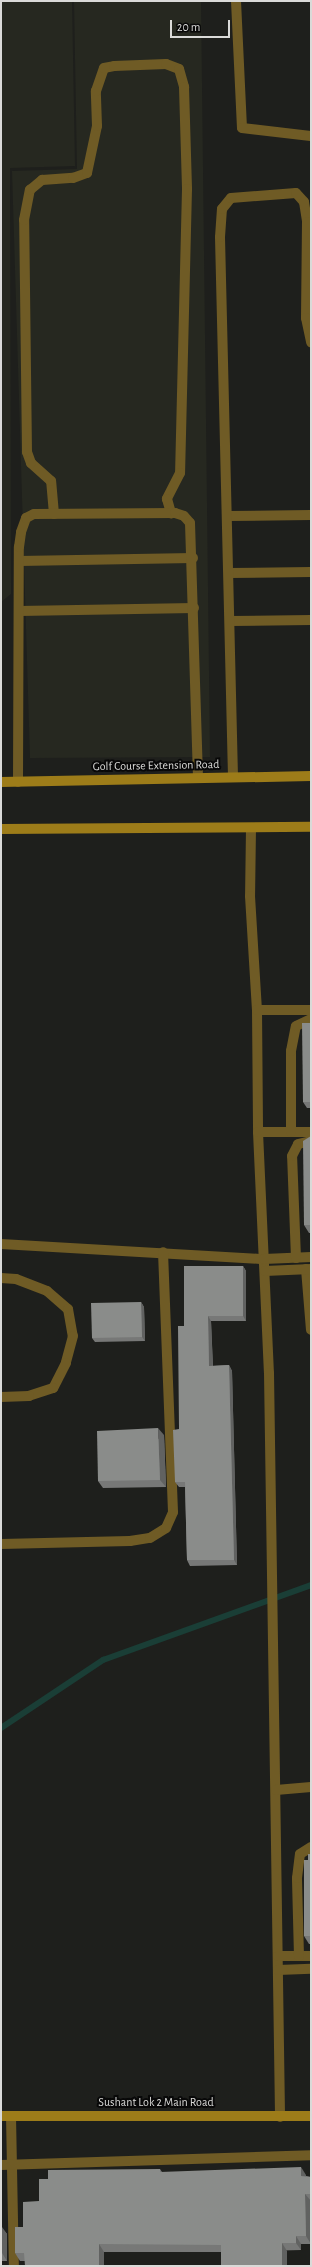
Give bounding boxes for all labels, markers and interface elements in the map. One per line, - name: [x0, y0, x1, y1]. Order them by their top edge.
- scale bar: [172, 12, 232, 38]
- text: 20 m: [177, 21, 200, 33]
- street label: Golf Course Extension Road: [93, 758, 219, 774]
- street label: Sushant Lok 2 Main Road: [98, 2096, 214, 2110]

